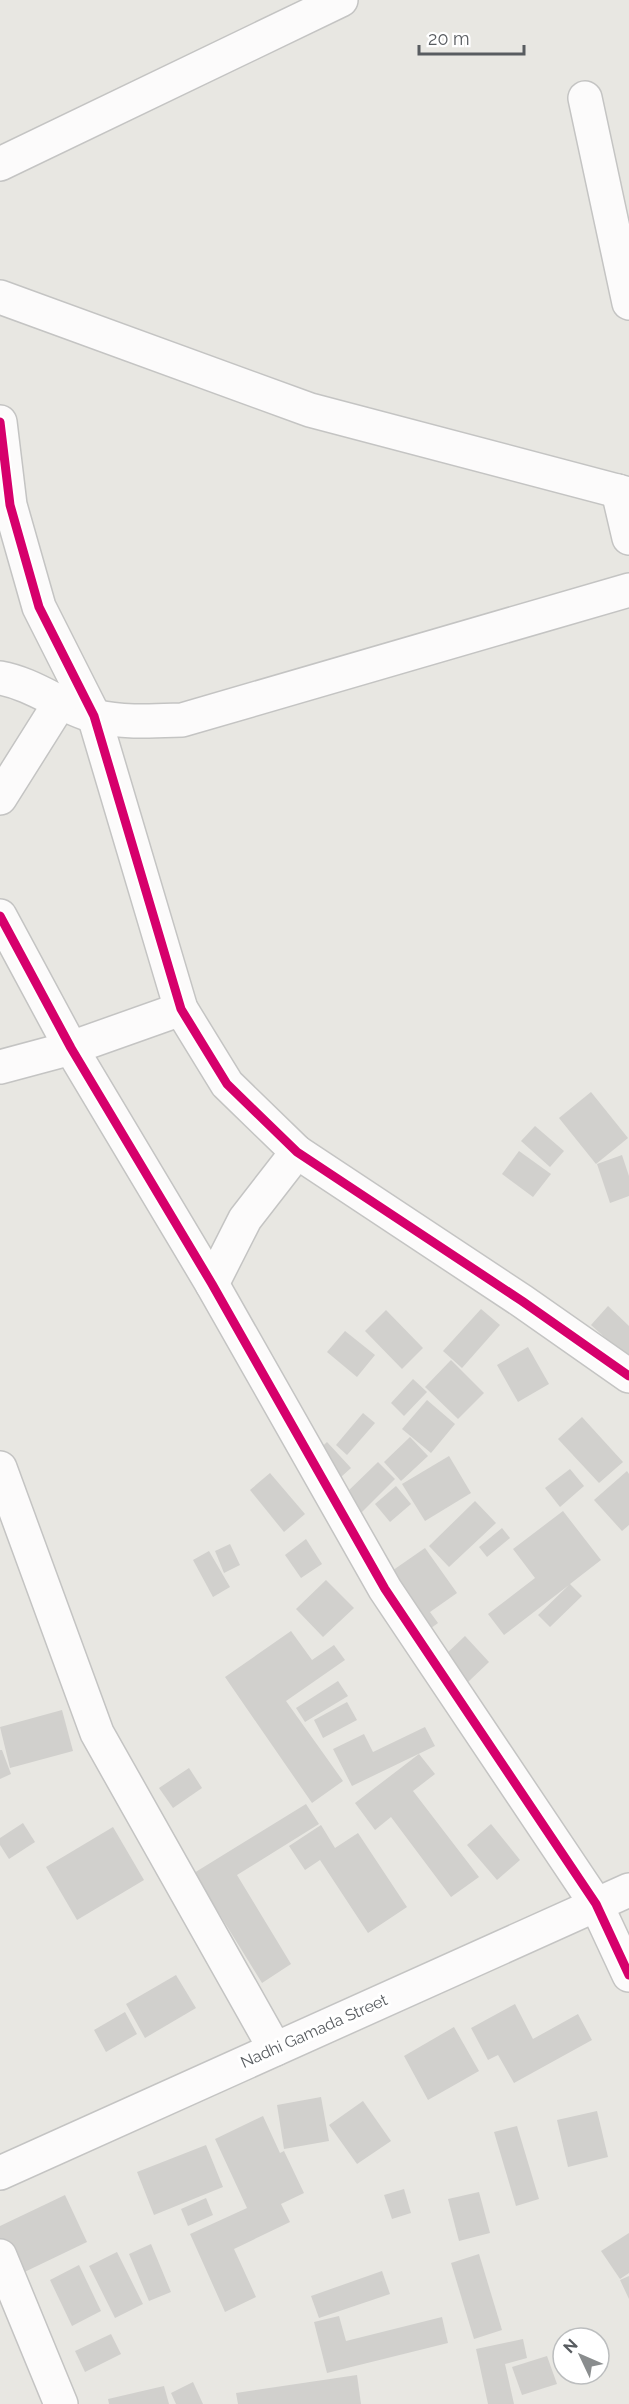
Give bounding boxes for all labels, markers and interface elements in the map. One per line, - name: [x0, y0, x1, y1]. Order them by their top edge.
- scale bar: [419, 18, 524, 56]
- text: 20 m: [428, 28, 470, 49]
- street label: Nadhi Gamada Street: [238, 1990, 391, 2072]
- north arrow: [551, 2326, 611, 2386]
- text: N: [559, 2335, 582, 2357]

